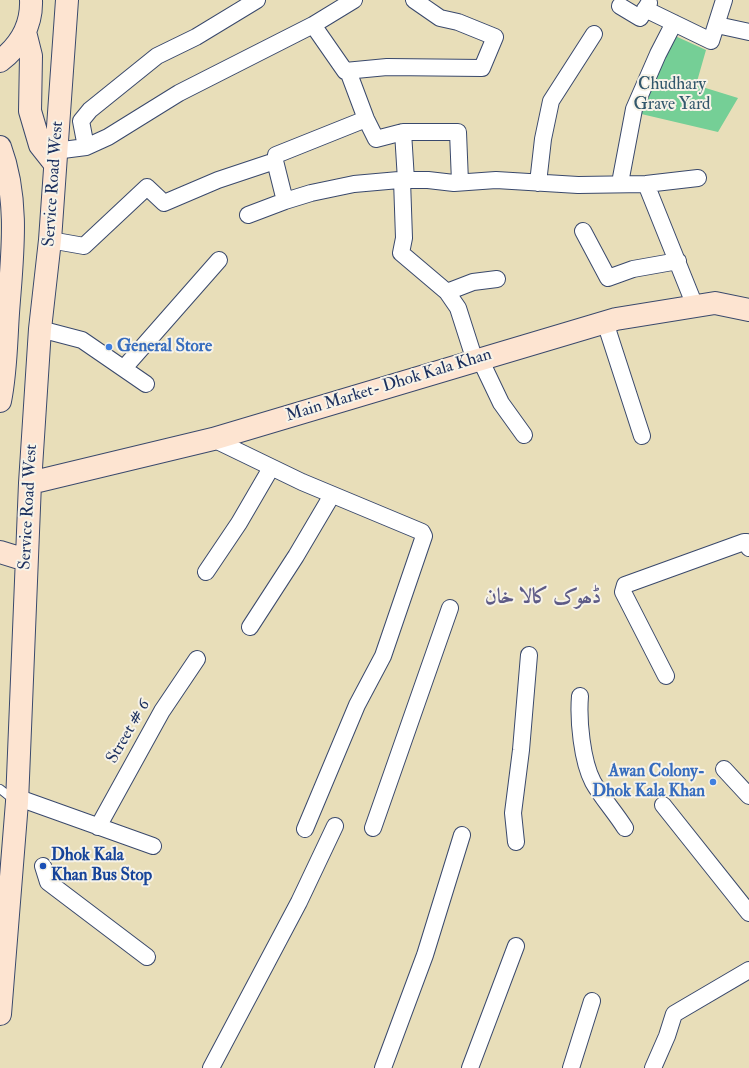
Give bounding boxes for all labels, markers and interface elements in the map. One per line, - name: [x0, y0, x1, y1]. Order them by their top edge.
- park label: Chudhary Grave Yard: [634, 75, 710, 115]
- street label: Service Road West: [39, 121, 69, 247]
- place label: General Store: [117, 337, 212, 357]
- marker: General Store: [104, 342, 114, 352]
- street label: Main Market- Dhok Kala Khan: [284, 345, 494, 427]
- street label: Service Road West: [16, 444, 42, 570]
- district label: ڈھوک کالا خان: [485, 585, 601, 611]
- street label: Street # 6: [103, 697, 155, 767]
- place label: Awan Colony- Dhok Kala Khan: [592, 762, 705, 802]
- marker: Awan Colony- Dhok Kala Khan: [708, 777, 718, 787]
- place label: Dhok Kala Khan Bus Stop: [51, 846, 152, 886]
- marker: Dhok Kala Khan Bus Stop: [38, 861, 48, 871]

